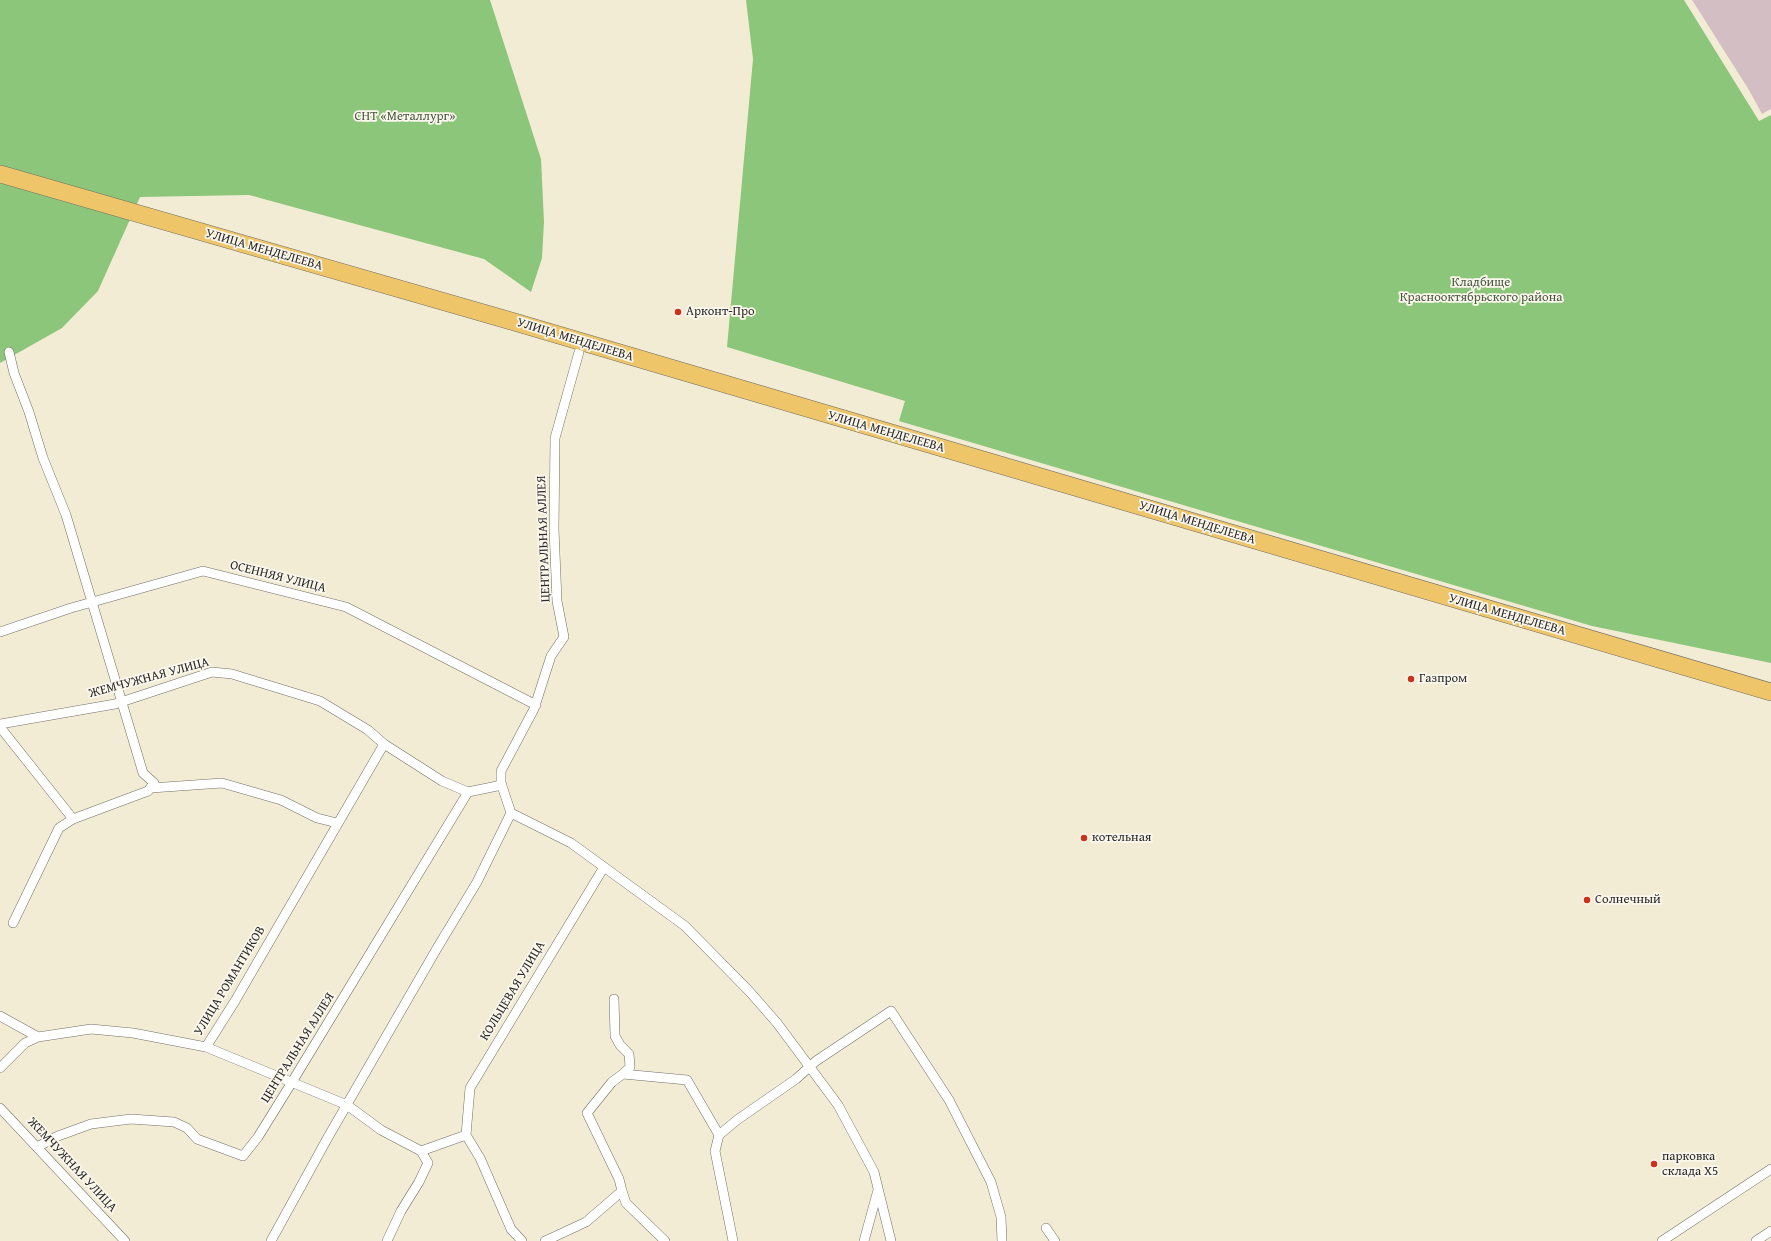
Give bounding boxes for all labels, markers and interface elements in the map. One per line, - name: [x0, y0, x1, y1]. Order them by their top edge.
- park label: СНТ «Металлург»: [355, 109, 455, 125]
- street label: УЛИЦА МЕНДЕЛЕЕВА: [204, 226, 324, 274]
- park label: Кладбище Краснооктябрьского района: [1400, 275, 1562, 306]
- place label: Арконт-Про: [686, 304, 755, 320]
- marker: Арконт-Про: [673, 307, 683, 317]
- street label: УЛИЦА МЕНДЕЛЕЕВА: [515, 315, 635, 365]
- street label: УЛИЦА МЕНДЕЛЕЕВА: [826, 408, 946, 456]
- street label: ЦЕНТРАЛЬНАЯ АЛЛЕЯ: [534, 475, 554, 603]
- street label: УЛИЦА МЕНДЕЛЕЕВА: [1137, 498, 1257, 548]
- street label: ОСЕННЯЯ УЛИЦА: [229, 558, 327, 596]
- street label: УЛИЦА МЕНДЕЛЕЕВА: [1447, 591, 1567, 639]
- street label: ЖЕМЧУЖНАЯ УЛИЦА: [87, 654, 211, 702]
- place label: Газпром: [1419, 671, 1467, 687]
- marker: Газпром: [1406, 674, 1416, 684]
- place label: котельная: [1092, 830, 1151, 846]
- marker: котельная: [1079, 833, 1089, 843]
- place label: Солнечный: [1595, 892, 1661, 908]
- marker: Солнечный: [1582, 895, 1592, 905]
- street label: УЛИЦА РОМАНТИКОВ: [191, 923, 269, 1039]
- street label: КОЛЬЦЕВАЯ УЛИЦА: [477, 938, 549, 1044]
- street label: ЦЕНТРАЛЬНАЯ АЛЛЕЯ: [258, 990, 338, 1106]
- street label: ЖЕМЧУЖНАЯ УЛИЦА: [24, 1114, 120, 1216]
- place label: парковка склада X5: [1662, 1149, 1718, 1180]
- marker: парковка склада X5: [1649, 1159, 1659, 1169]

